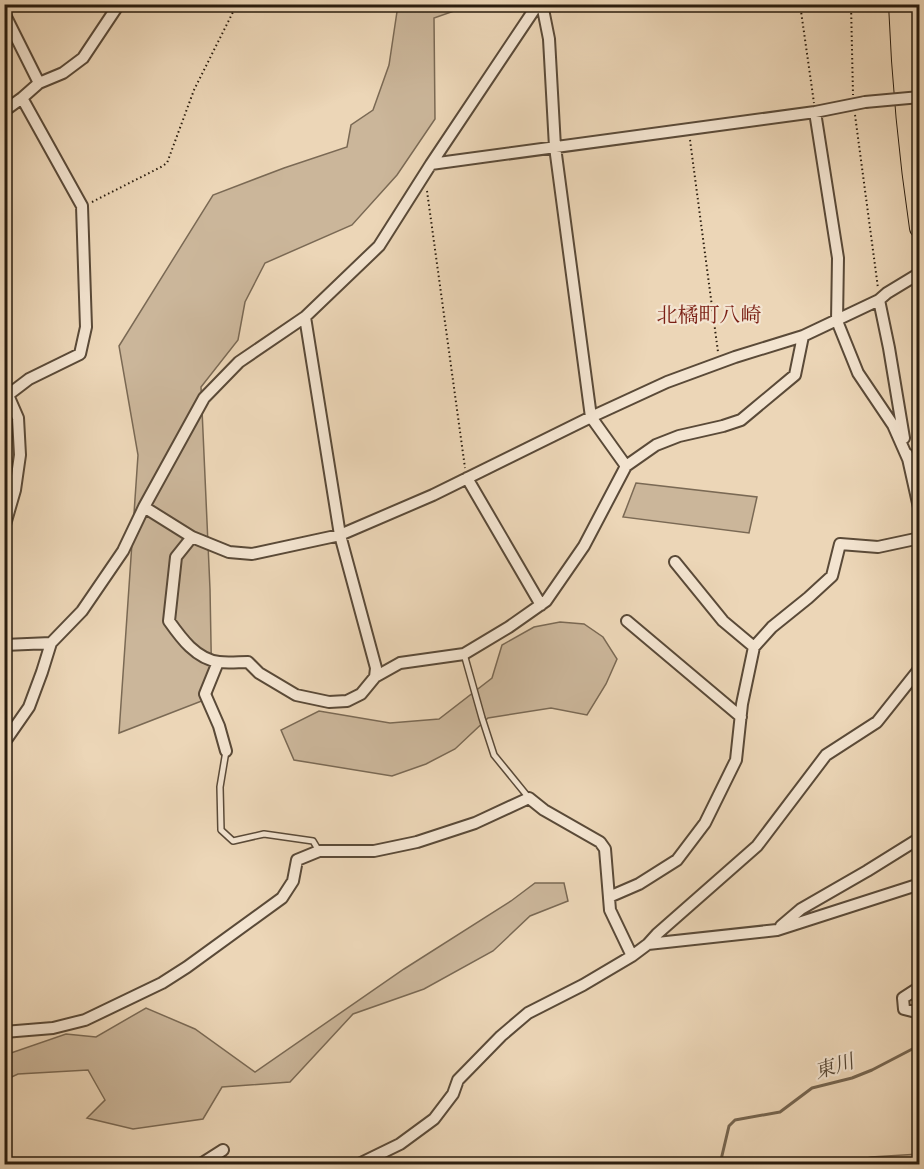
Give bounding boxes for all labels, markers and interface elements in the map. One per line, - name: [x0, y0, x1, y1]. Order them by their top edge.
- district label: 北橘町八崎: [657, 302, 762, 331]
- water label: 東川: [811, 1048, 860, 1087]

